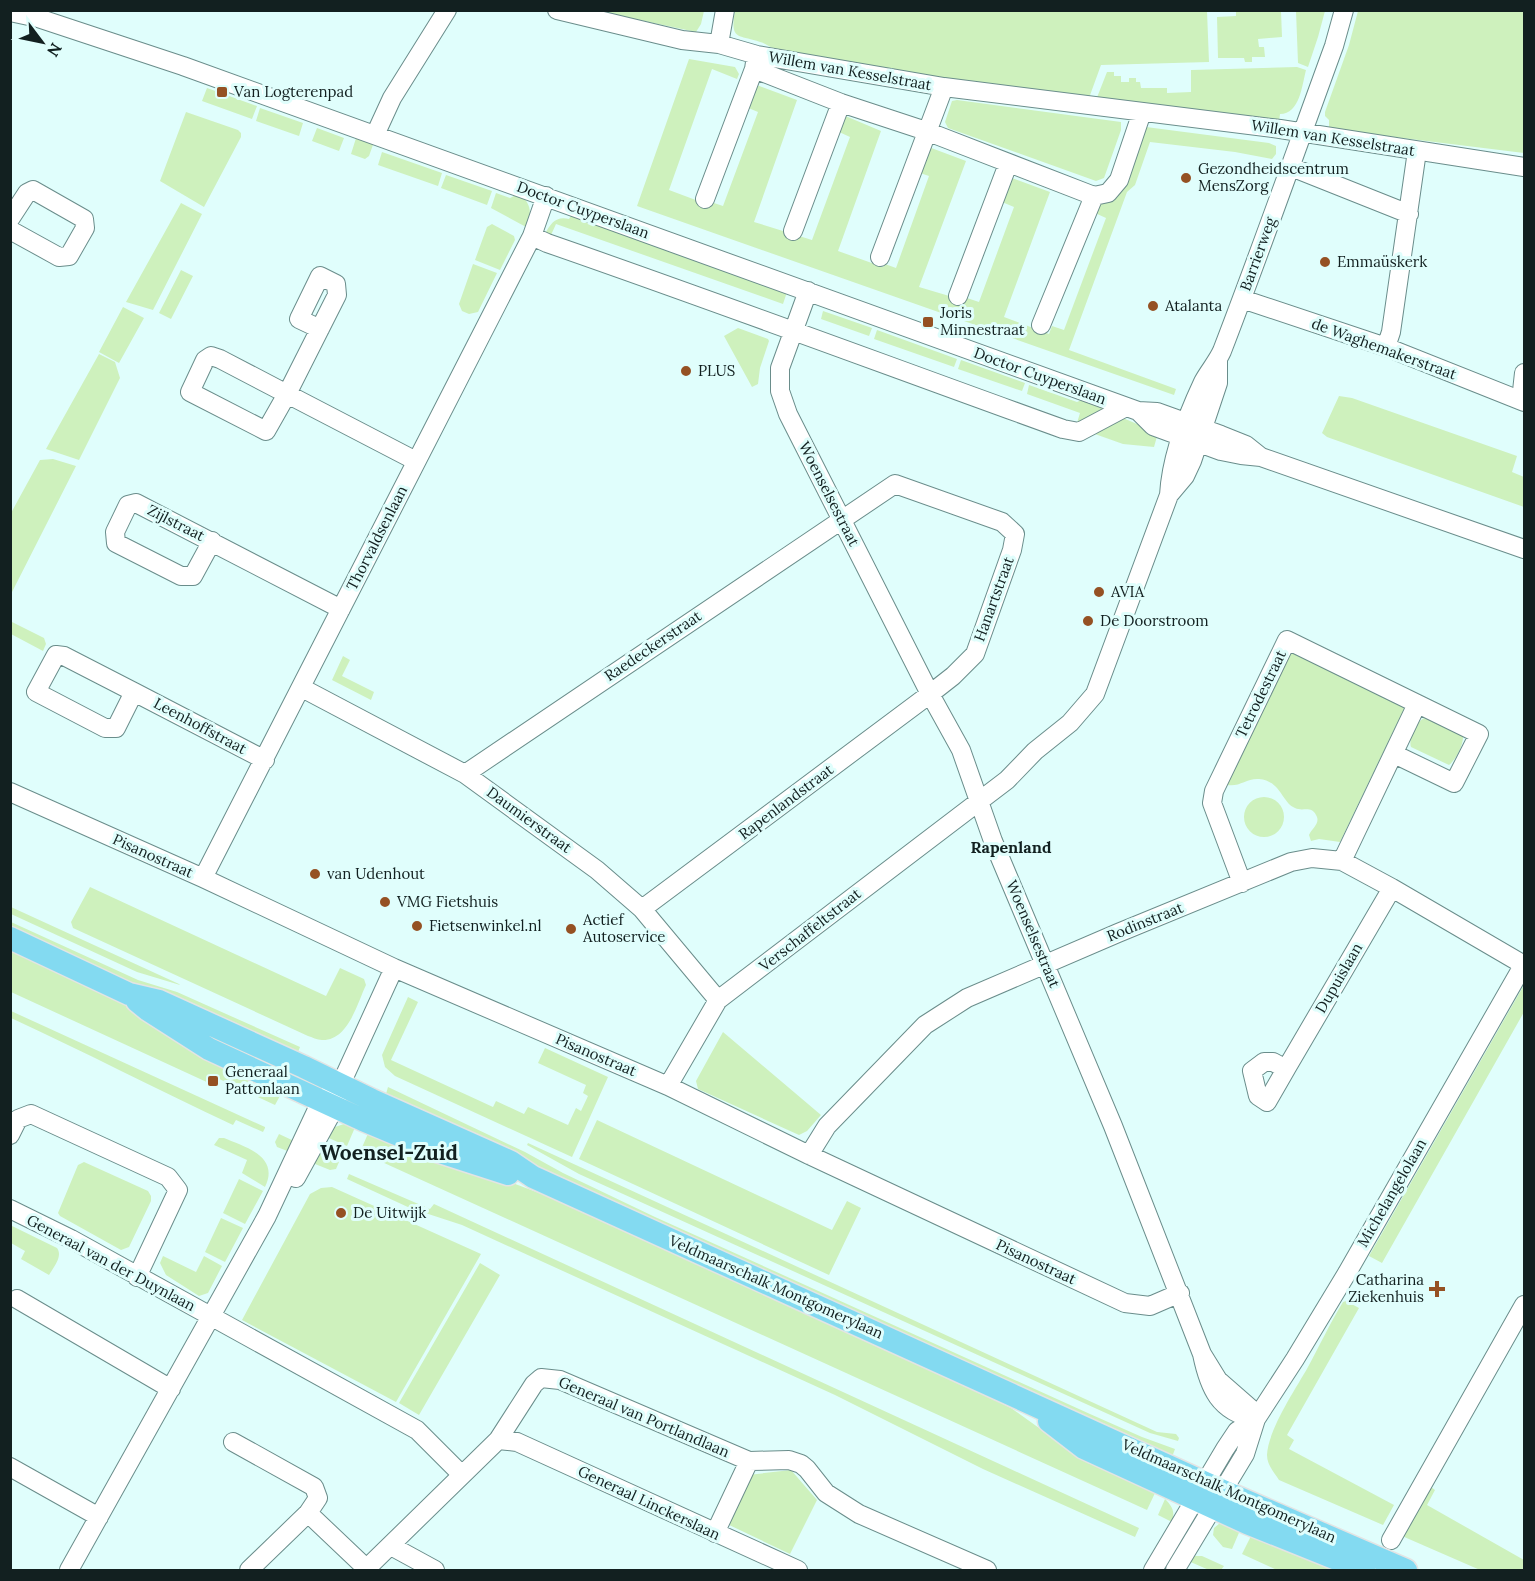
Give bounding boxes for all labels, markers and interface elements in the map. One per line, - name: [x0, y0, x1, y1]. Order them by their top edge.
- north arrow: [12, 12, 72, 72]
- text: N: [43, 39, 66, 60]
- street label: Willem van Kesselstraat: [767, 47, 933, 94]
- place label: Van Logterenpad: [233, 82, 353, 101]
- marker: Van Logterenpad: [215, 85, 229, 99]
- street label: Willem van Kesselstraat: [1250, 115, 1416, 160]
- place label: Gezondheidscentrum MensZorg: [1198, 159, 1349, 195]
- marker: Gezondheidscentrum MensZorg: [1179, 171, 1193, 185]
- street label: Doctor Cuyperslaan: [514, 177, 652, 242]
- street label: Barrierweg: [1235, 214, 1280, 293]
- place label: Emmaüskerk: [1337, 252, 1427, 271]
- marker: Emmaüskerk: [1318, 255, 1332, 269]
- place label: Atalanta: [1164, 296, 1222, 315]
- marker: Atalanta: [1146, 299, 1160, 313]
- place label: Joris Minnestraat: [939, 303, 1025, 339]
- street label: de Waghemakerstraat: [1309, 313, 1459, 384]
- marker: Joris Minnestraat: [921, 315, 935, 329]
- street label: Doctor Cuyperslaan: [971, 343, 1109, 408]
- place label: PLUS: [698, 361, 735, 380]
- marker: PLUS: [679, 364, 693, 378]
- street label: Woenselsestraat: [795, 438, 864, 549]
- street label: Thorvaldsenlaan: [342, 482, 411, 593]
- street label: Zijlstraat: [144, 500, 208, 545]
- street label: Hanartstraat: [969, 554, 1018, 644]
- place label: AVIA: [1110, 582, 1145, 601]
- marker: AVIA: [1092, 585, 1106, 599]
- street label: Raedeckerstraat: [601, 606, 705, 685]
- place label: De Doorstroom: [1100, 611, 1209, 630]
- marker: De Doorstroom: [1081, 614, 1095, 628]
- street label: Tetrodestraat: [1231, 647, 1290, 741]
- street label: Leenhoffstraat: [151, 693, 250, 758]
- street label: Rapenlandstraat: [735, 760, 837, 843]
- street label: Daumierstraat: [483, 782, 576, 857]
- street label: Pisanostraat: [110, 829, 197, 882]
- district label: Rapenland: [971, 837, 1052, 857]
- place label: van Udenhout: [327, 864, 425, 883]
- marker: van Udenhout: [308, 867, 322, 881]
- street label: Woenselsestraat: [1002, 877, 1065, 991]
- street label: Verschaffeltstraat: [754, 884, 865, 976]
- place label: VMG Fietshuis: [396, 892, 498, 911]
- marker: VMG Fietshuis: [378, 895, 392, 909]
- street label: Rodinstraat: [1104, 898, 1186, 945]
- place label: Actief Autoservice: [582, 910, 665, 946]
- place label: Fietsenwinkel.nl: [429, 916, 542, 935]
- marker: Fietsenwinkel.nl: [410, 919, 424, 933]
- marker: Actief Autoservice: [564, 922, 578, 936]
- street label: Dupuislaan: [1311, 939, 1366, 1016]
- street label: Pisanostraat: [553, 1029, 640, 1080]
- place label: Generaal Pattonlaan: [225, 1062, 300, 1098]
- marker: Generaal Pattonlaan: [206, 1074, 220, 1088]
- street label: Michelangelolaan: [1353, 1135, 1430, 1250]
- district label: Woensel-Zuid: [320, 1139, 458, 1166]
- place label: De Uitwijk: [353, 1203, 426, 1222]
- marker: De Uitwijk: [334, 1206, 348, 1220]
- street label: Generaal van der Duynlaan: [24, 1210, 199, 1315]
- street label: Veldmaarschalk Montgomerylaan: [665, 1230, 886, 1343]
- street label: Pisanostraat: [993, 1235, 1079, 1288]
- place label: Catharina Ziekenhuis: [1348, 1270, 1424, 1306]
- marker: Catharina Ziekenhuis: [1428, 1280, 1446, 1298]
- street label: Generaal van Portlandlaan: [556, 1372, 732, 1461]
- street label: Veldmaarschalk Montgomerylaan: [1118, 1434, 1339, 1547]
- street label: Generaal Linckerslaan: [575, 1461, 723, 1544]

